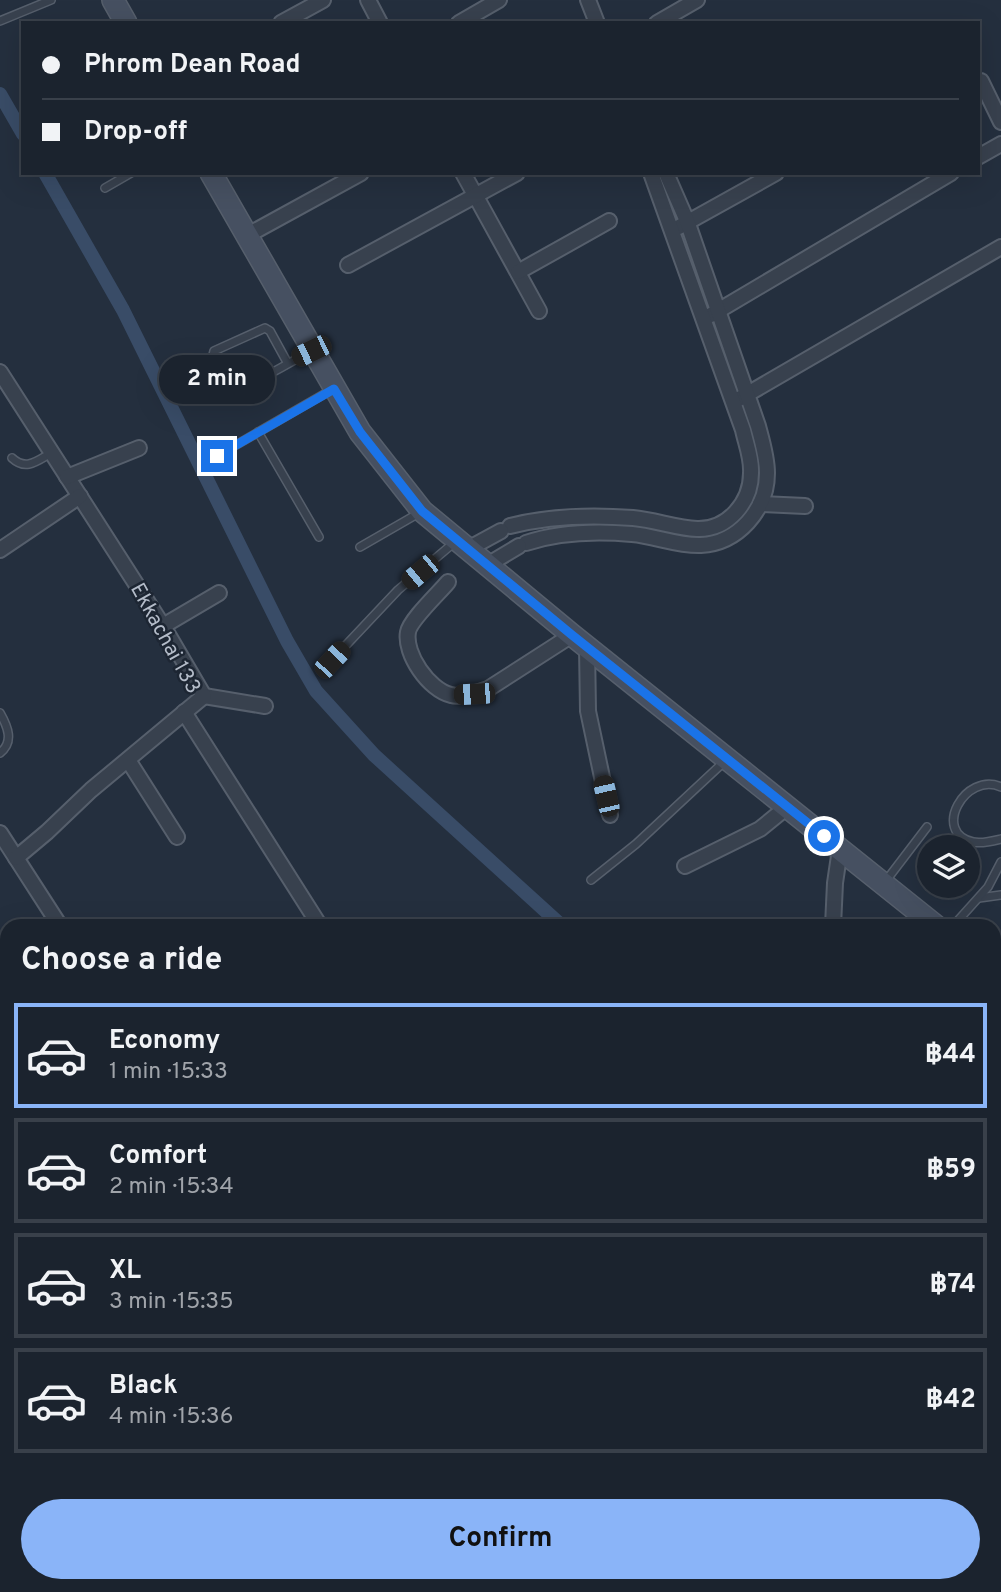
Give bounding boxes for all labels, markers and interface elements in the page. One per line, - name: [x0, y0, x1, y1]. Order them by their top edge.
- text: Phrom Dean Road: [84, 49, 301, 82]
- text: Drop-off: [84, 116, 187, 149]
- car: [288, 332, 335, 370]
- callout: 2 min: [159, 354, 275, 404]
- text: 2 min: [187, 365, 247, 394]
- route end: [201, 440, 233, 472]
- car: [398, 550, 443, 594]
- street label: Ekkachai 133: [123, 579, 206, 699]
- car: [310, 637, 355, 683]
- car: [453, 682, 496, 706]
- car: [592, 773, 621, 819]
- route start: [808, 820, 840, 852]
- map controls: [917, 835, 980, 898]
- button: layers: [917, 835, 980, 898]
- text: Choose a ride: [21, 941, 222, 981]
- icon: car: [25, 1024, 88, 1087]
- text: Economy: [109, 1025, 220, 1058]
- text: ฿44: [925, 1039, 976, 1072]
- text: 1 min · 15:33: [109, 1058, 228, 1087]
- icon: car: [25, 1139, 88, 1202]
- text: Comfort: [109, 1140, 207, 1173]
- text: ฿59: [926, 1154, 976, 1187]
- text: 2 min · 15:34: [109, 1173, 234, 1202]
- icon: car: [25, 1254, 88, 1317]
- text: XL: [109, 1255, 141, 1288]
- text: ฿74: [930, 1269, 976, 1302]
- text: 3 min · 15:35: [109, 1288, 234, 1317]
- icon: car: [25, 1369, 88, 1432]
- text: Black: [109, 1370, 178, 1403]
- text: ฿42: [925, 1384, 976, 1417]
- text: 4 min · 15:36: [109, 1403, 233, 1432]
- button: Confirm: [21, 1499, 980, 1579]

